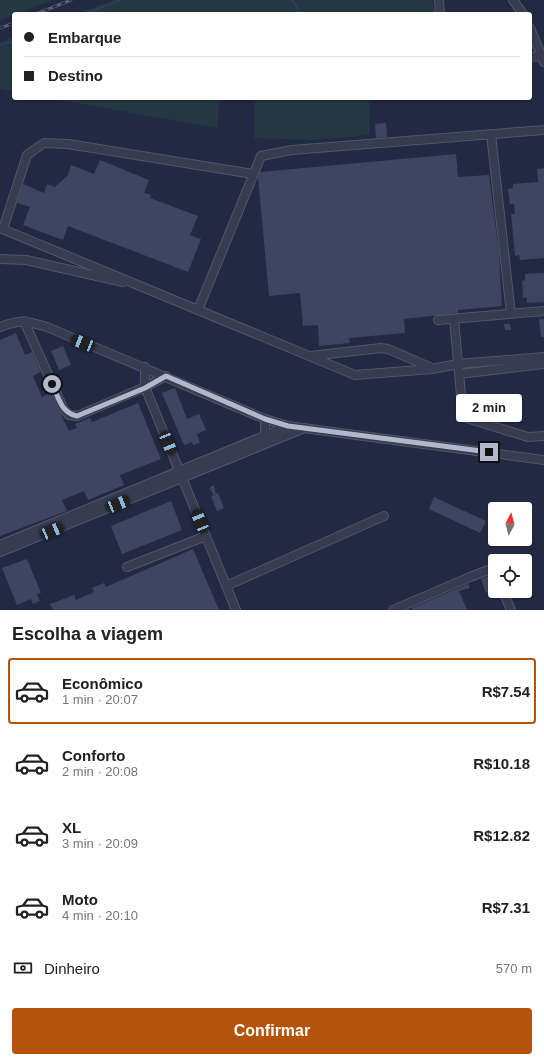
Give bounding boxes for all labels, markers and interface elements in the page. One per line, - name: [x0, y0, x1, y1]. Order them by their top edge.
- text: Embarque: [48, 29, 121, 46]
- text: Destino: [48, 67, 103, 84]
- car: [70, 333, 96, 353]
- route start: [43, 375, 61, 393]
- callout: 2 min: [456, 394, 522, 422]
- text: 2 min: [472, 400, 506, 415]
- car: [158, 430, 178, 456]
- route end: [480, 443, 498, 461]
- car: [105, 494, 131, 514]
- north arrow: [488, 502, 532, 546]
- map controls: [488, 502, 532, 598]
- car: [190, 508, 210, 534]
- car: [39, 521, 65, 541]
- button: locate: [488, 554, 532, 598]
- text: Escolha a viagem: [12, 624, 163, 644]
- icon: car: [14, 673, 50, 709]
- text: Econômico: [62, 675, 143, 692]
- text: R$7.54: [482, 683, 530, 700]
- text: 1 min · 20:07: [62, 692, 138, 707]
- icon: car: [14, 745, 50, 781]
- text: Conforto: [62, 747, 125, 764]
- text: R$10.18: [473, 755, 530, 772]
- text: 2 min · 20:08: [62, 764, 138, 779]
- icon: car: [14, 817, 50, 853]
- text: XL: [62, 819, 81, 836]
- text: R$12.82: [473, 827, 530, 844]
- text: 3 min · 20:09: [62, 836, 138, 851]
- icon: car: [14, 889, 50, 925]
- text: Moto: [62, 891, 98, 908]
- text: R$7.31: [482, 899, 530, 916]
- text: 4 min · 20:10: [62, 908, 138, 923]
- icon: cash: [12, 957, 34, 979]
- text: Dinheiro: [44, 960, 100, 977]
- text: 570 m: [496, 961, 532, 976]
- button: Confirmar: [12, 1008, 532, 1054]

